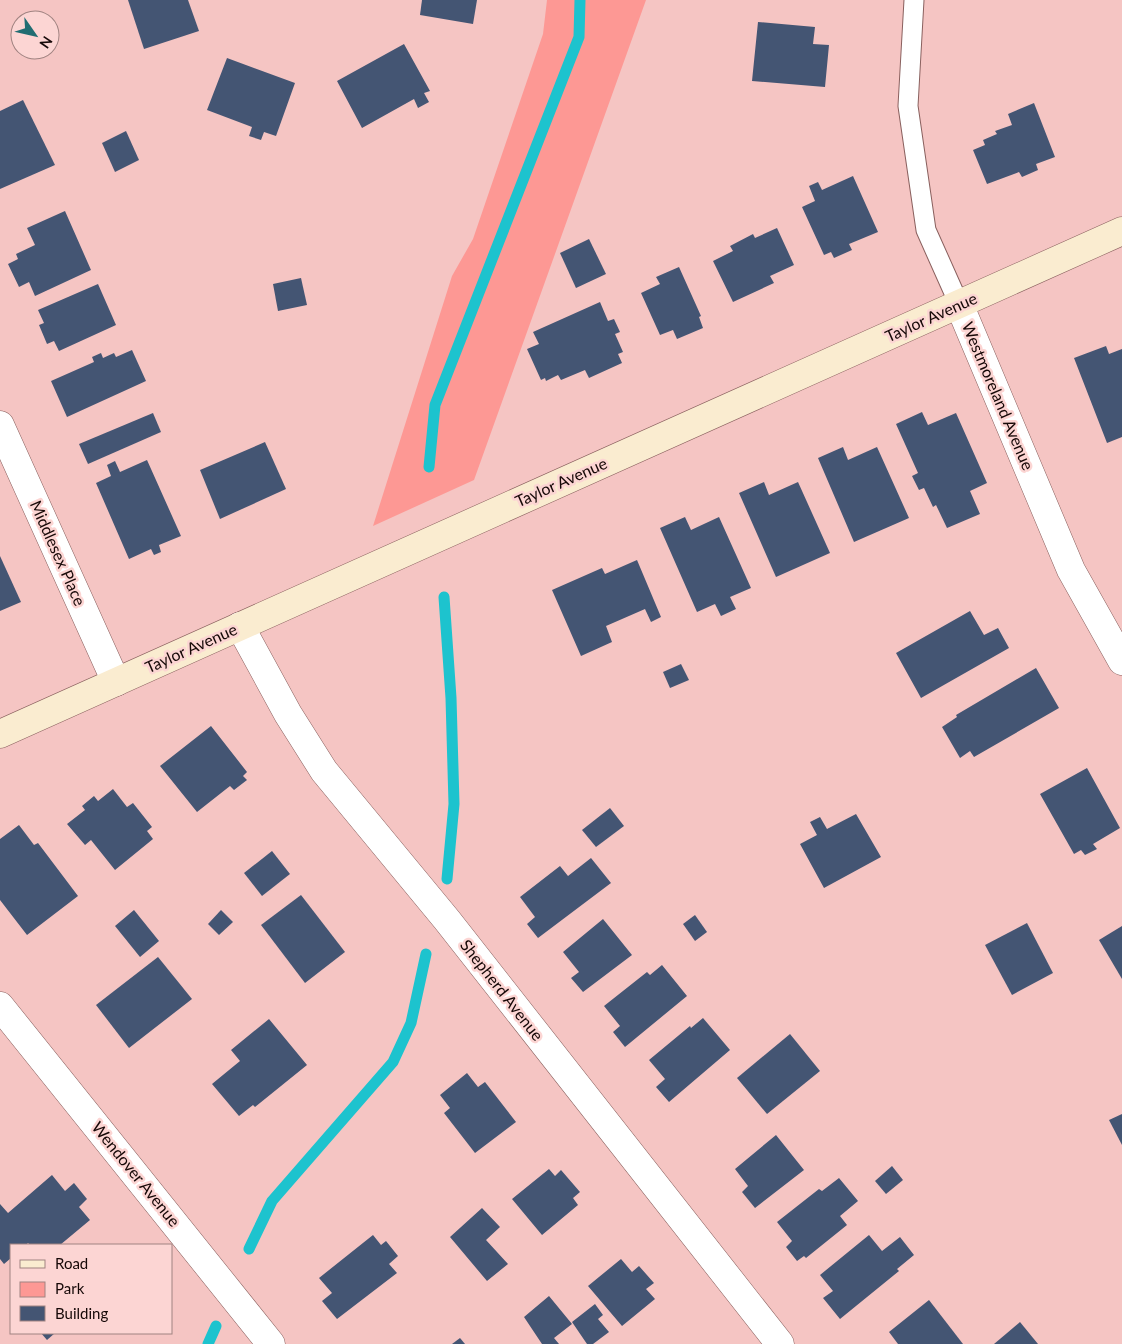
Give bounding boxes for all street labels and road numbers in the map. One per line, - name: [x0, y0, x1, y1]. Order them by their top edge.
- street label: Taylor Avenue: [882, 288, 980, 345]
- street label: Westmoreland Avenue: [959, 319, 1038, 473]
- street label: Taylor Avenue: [512, 453, 610, 510]
- street label: Middlesex Place: [27, 497, 90, 608]
- street label: Taylor Avenue: [142, 619, 240, 676]
- street label: Shepherd Avenue: [457, 935, 548, 1044]
- street label: Wendover Avenue: [88, 1117, 184, 1230]

